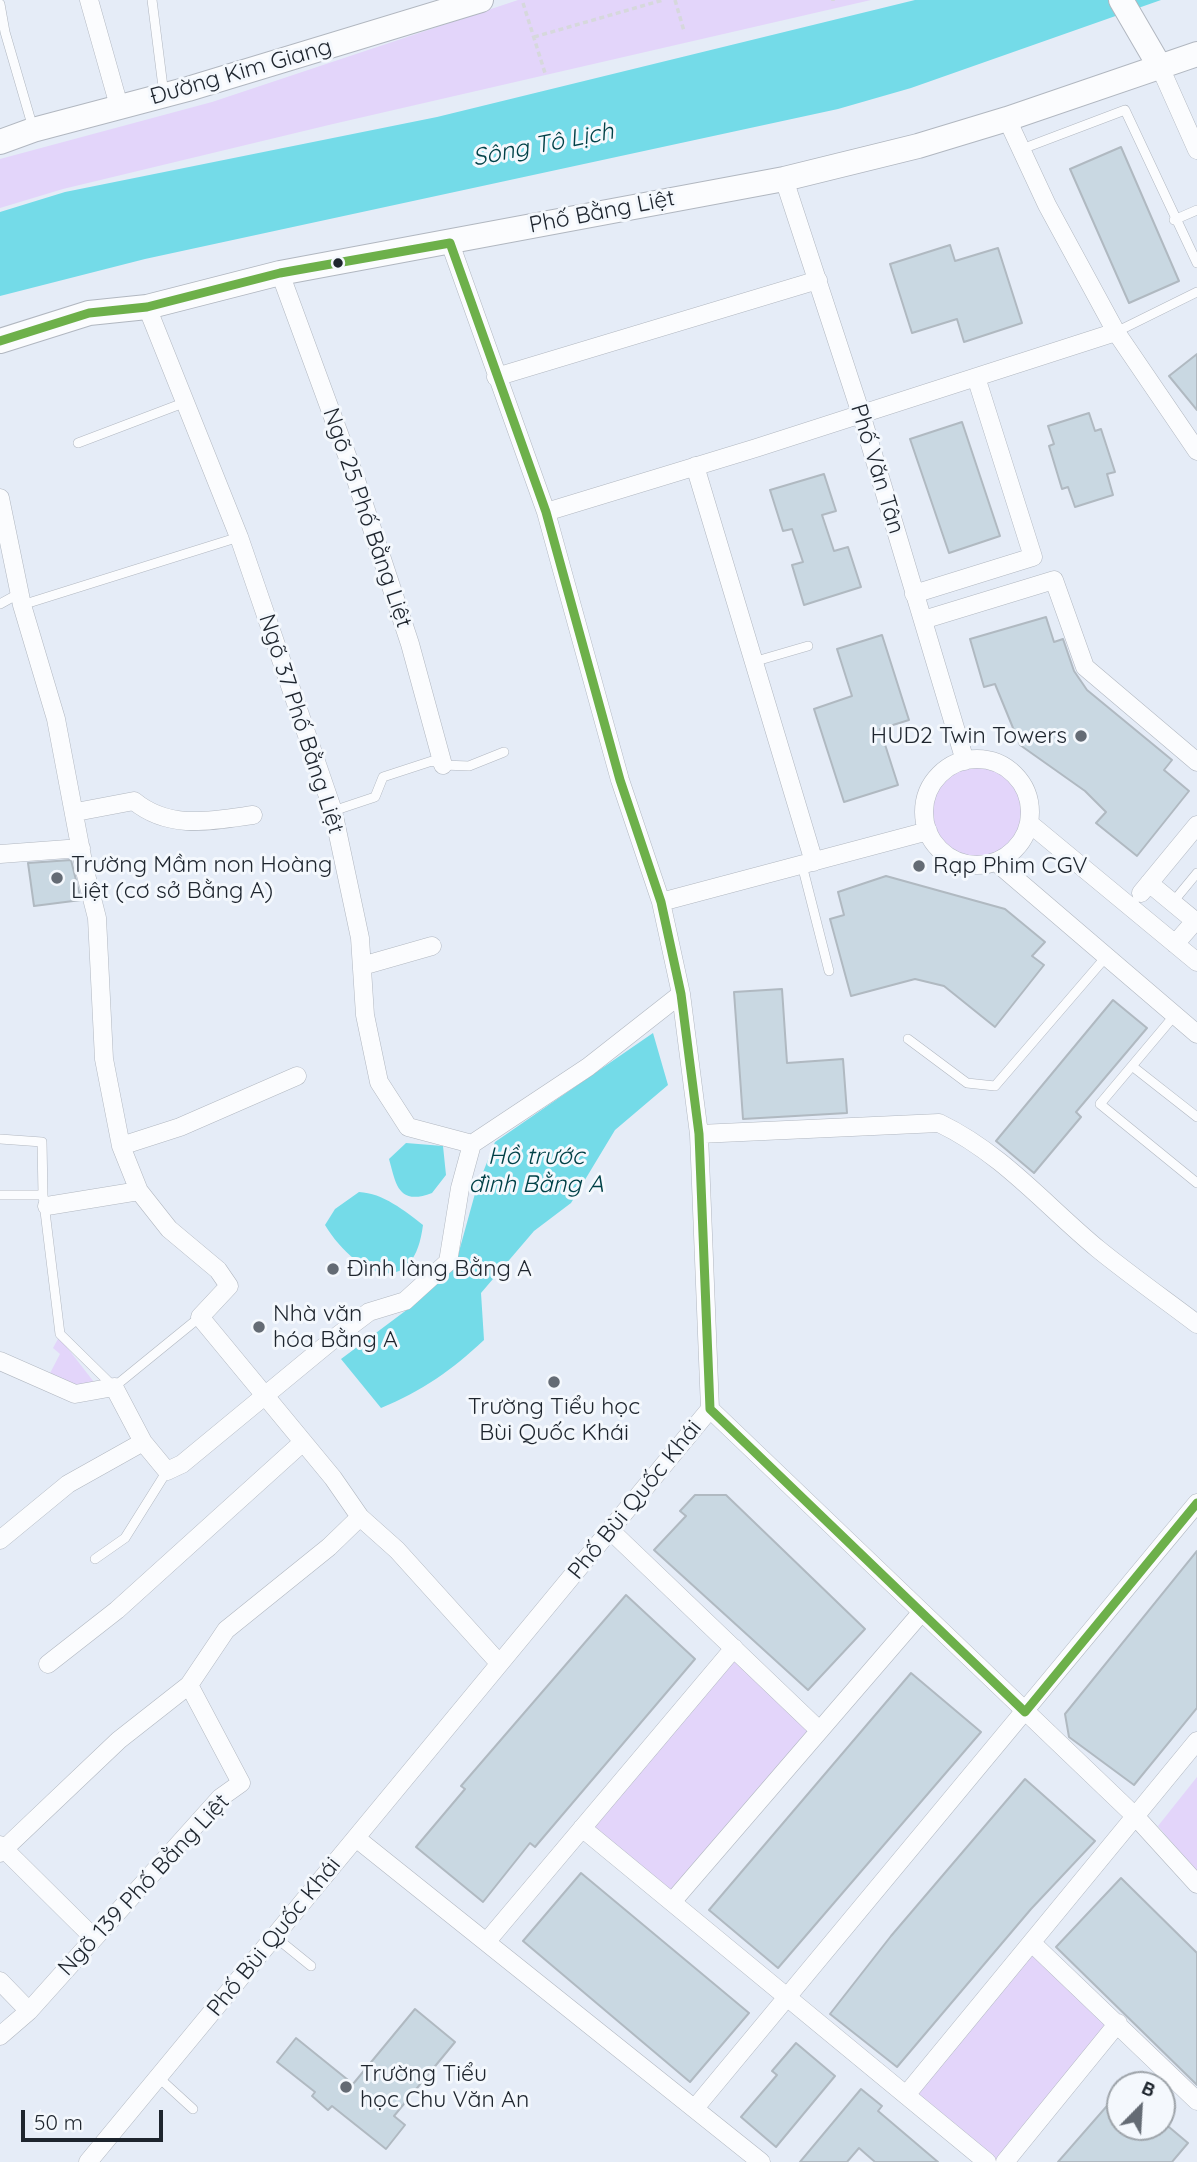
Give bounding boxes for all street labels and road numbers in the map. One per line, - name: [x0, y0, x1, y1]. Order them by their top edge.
- street label: Đường Kim Giang: [147, 33, 335, 111]
- street label: Phố Bằng Liệt: [527, 184, 677, 240]
- street label: Phố Văn Tân: [844, 401, 910, 537]
- street label: Ngõ 25 Phố Bằng Liệt: [316, 405, 418, 631]
- street label: Ngõ 37 Phố Bằng Liệt: [252, 611, 350, 837]
- street label: Phố Bùi Quốc Khái: [562, 1415, 708, 1585]
- street label: Ngõ 139 Phố Bằng Liệt: [53, 1788, 235, 1982]
- street label: Phố Bùi Quốc Khái: [201, 1852, 347, 2022]

